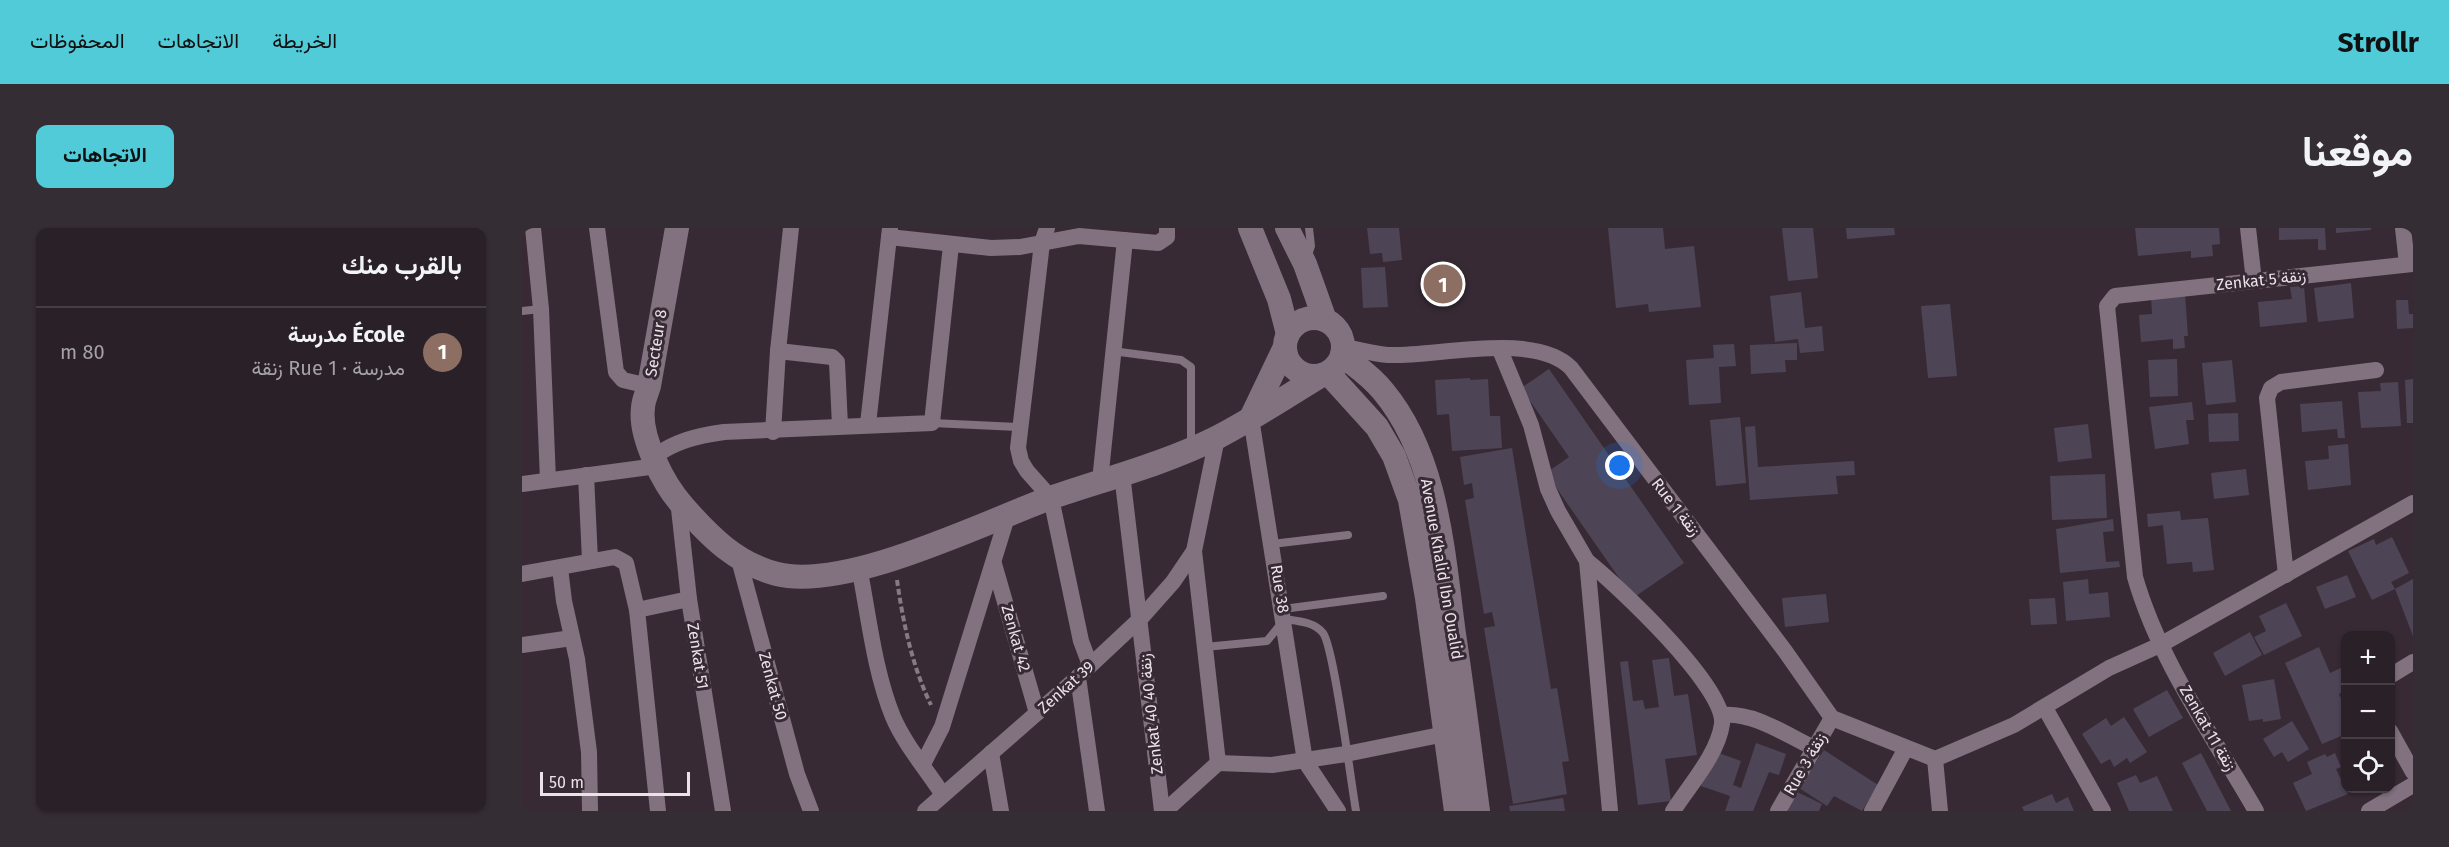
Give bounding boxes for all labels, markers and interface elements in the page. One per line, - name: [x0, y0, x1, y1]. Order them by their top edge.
- text: Strollr: [2338, 26, 2419, 59]
- text: المحفوظات: [30, 28, 125, 54]
- text: الاتجاهات: [158, 28, 239, 54]
- text: الخريطة: [272, 28, 337, 54]
- button: الاتجاهات: [36, 125, 174, 188]
- text: موقعنا: [2302, 127, 2413, 177]
- text: بالقرب منك: [342, 250, 462, 281]
- pin: 1: [1424, 262, 1462, 306]
- street label: Zenkat 5 زنقة: [2215, 266, 2307, 295]
- street label: Secteur 8: [641, 308, 671, 378]
- text: École مدرسة: [288, 321, 405, 348]
- text: 80 m: [60, 340, 105, 364]
- text: 1: [438, 340, 447, 364]
- text: مدرسة · Rue 1 زنقة: [251, 356, 405, 380]
- your location: [1605, 451, 1634, 480]
- street label: Rue 1 زنقة: [1647, 474, 1705, 540]
- street label: Avenue Khalid Ibn Oualid: [1417, 477, 1467, 661]
- street label: Rue 38: [1267, 563, 1293, 615]
- street label: Zenkat 42: [997, 602, 1035, 674]
- street label: Zenkat 51: [683, 621, 713, 691]
- map controls: [2341, 631, 2395, 793]
- button: +: [2341, 631, 2395, 685]
- street label: Zenkat 50: [755, 650, 791, 722]
- street label: Zenkat 40 زنقة 40: [1135, 653, 1168, 775]
- street label: Zenkat 39: [1034, 657, 1098, 717]
- street label: Zenkat 11 زنقة: [2175, 682, 2240, 775]
- button: −: [2341, 685, 2395, 739]
- street label: Rue 3 زنقة: [1779, 729, 1831, 799]
- button: locate: [2341, 739, 2395, 793]
- scale bar: [540, 769, 690, 796]
- text: 50 m: [549, 773, 584, 792]

